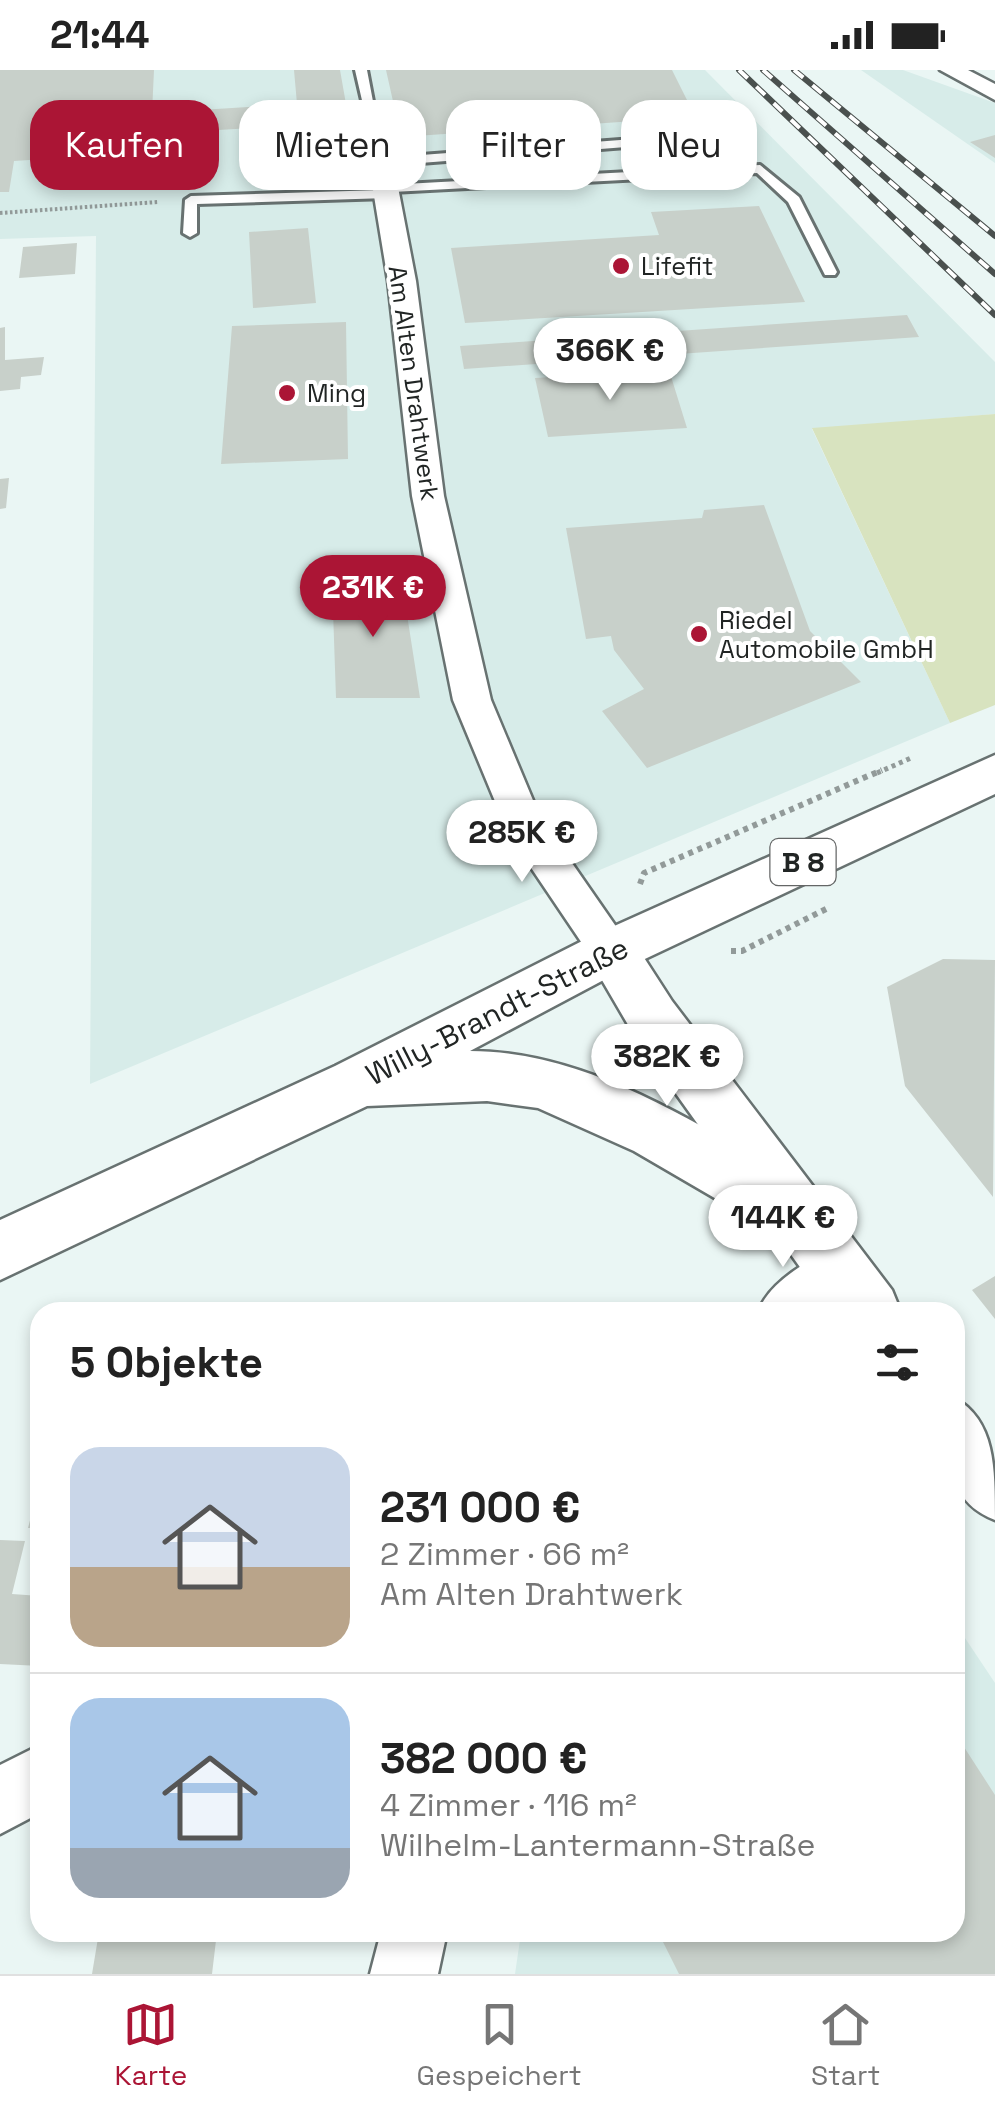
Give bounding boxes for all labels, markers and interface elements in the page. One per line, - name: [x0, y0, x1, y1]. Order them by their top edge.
- text: 21:44: [50, 11, 149, 59]
- chip: Kaufen: [30, 100, 219, 190]
- chip: Mieten: [239, 100, 426, 190]
- chip: Filter: [446, 100, 601, 190]
- chip: Neu: [621, 100, 757, 190]
- place label: Lifefit: [641, 250, 714, 282]
- marker: Lifefit: [610, 255, 632, 277]
- street label: Am Alten Drahtwerk: [382, 264, 446, 502]
- pin: 366K €: [529, 318, 691, 403]
- text: 366K €: [556, 330, 664, 370]
- place label: Ming: [307, 377, 366, 409]
- marker: Ming: [276, 382, 298, 404]
- pin: 231K €: [292, 555, 454, 640]
- text: 231K €: [322, 567, 424, 607]
- place label: Riedel Automobile GmbH: [719, 604, 934, 665]
- marker: Riedel Automobile GmbH: [688, 623, 710, 645]
- pin: 285K €: [441, 800, 603, 885]
- text: 285K €: [468, 812, 576, 852]
- road number: B 8: [770, 839, 836, 885]
- street label: Willy-Brandt-Straße: [359, 928, 635, 1094]
- pin: 382K €: [586, 1024, 748, 1109]
- text: 382K €: [613, 1036, 721, 1076]
- pin: 144K €: [702, 1185, 864, 1270]
- text: 144K €: [730, 1197, 836, 1237]
- icon: filters: [870, 1335, 925, 1390]
- text: 5 Objekte: [70, 1336, 263, 1389]
- text: 231 000 €: [380, 1481, 580, 1534]
- icon: home: [150, 1487, 270, 1607]
- text: 2 Zimmer · 66 m²: [380, 1534, 629, 1574]
- text: Am Alten Drahtwerk: [380, 1574, 683, 1614]
- text: 382 000 €: [380, 1732, 587, 1785]
- icon: home: [150, 1738, 270, 1858]
- text: 4 Zimmer · 116 m²: [380, 1785, 637, 1825]
- text: Wilhelm-Lantermann-Straße: [380, 1825, 815, 1865]
- tab: Karte: [115, 1997, 187, 2093]
- tab: Gespeichert: [416, 1997, 582, 2093]
- tab: Start: [811, 1997, 880, 2093]

